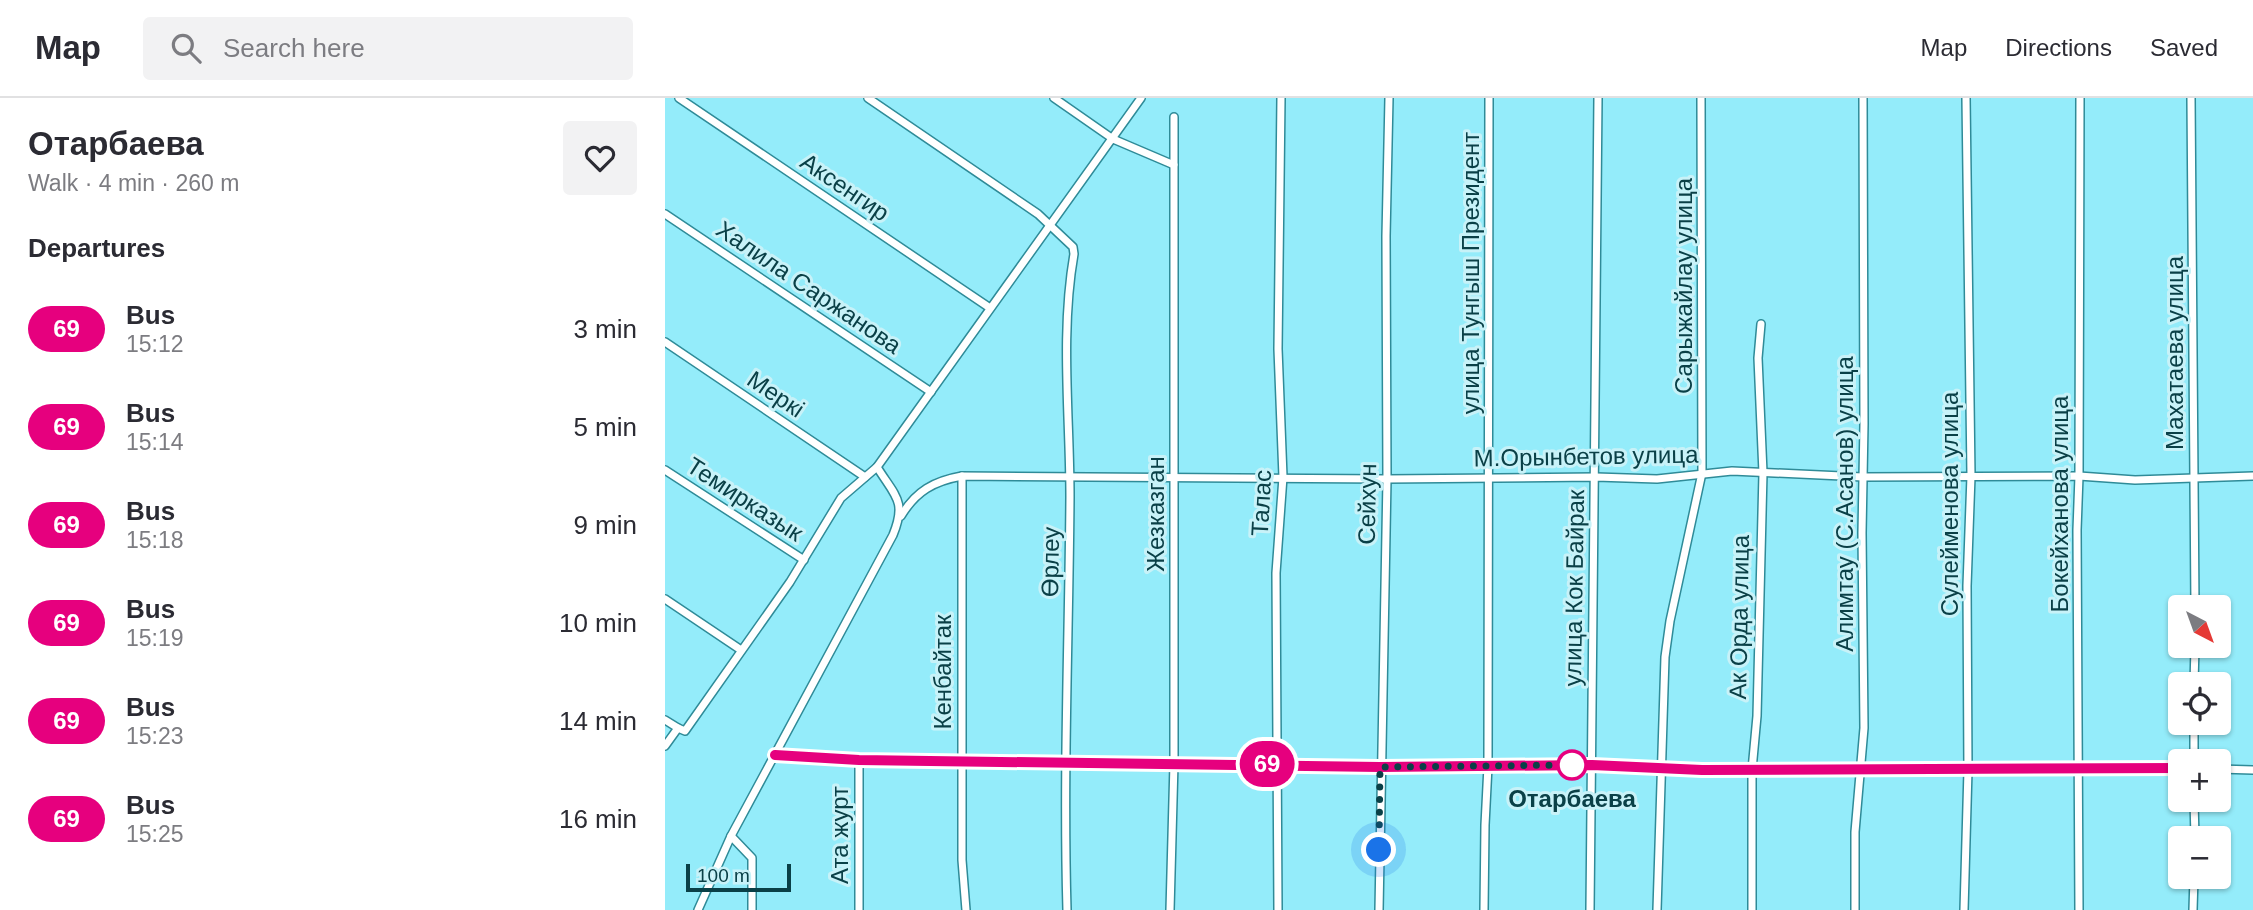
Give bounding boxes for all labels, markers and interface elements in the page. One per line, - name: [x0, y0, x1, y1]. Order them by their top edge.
- search box: [143, 17, 633, 80]
- text: Map: [35, 29, 101, 66]
- icon: search: [167, 29, 205, 67]
- text: Search here: [223, 33, 365, 63]
- text: Map: [1921, 34, 1967, 61]
- text: Directions: [2005, 34, 2112, 61]
- text: Saved: [2150, 34, 2218, 61]
- button: heart: [563, 121, 637, 195]
- text: Отарбаева: [28, 125, 204, 162]
- street label: улица Тунгыш Президент: [1457, 132, 1484, 414]
- street label: Аксенгир: [796, 148, 894, 226]
- text: Walk · 4 min · 260 m: [28, 170, 239, 196]
- street label: Сарыжайлау улица: [1670, 177, 1697, 394]
- street label: Халила Саржанова: [712, 215, 907, 359]
- text: Departures: [28, 233, 165, 263]
- street label: Махатаева улица: [2161, 255, 2188, 450]
- text: Bus: [126, 300, 175, 330]
- text: 3 min: [573, 314, 637, 344]
- text: 69: [53, 315, 80, 342]
- text: 15:12: [126, 331, 184, 357]
- street label: Алимтау (С.Асанов) улица: [1831, 355, 1858, 652]
- street label: Меркі: [742, 365, 810, 423]
- street label: Сулейменова улица: [1936, 391, 1963, 616]
- street label: Бокейханова улица: [2046, 395, 2073, 612]
- text: Bus: [126, 398, 175, 428]
- text: 5 min: [573, 412, 637, 442]
- text: 69: [53, 413, 80, 440]
- text: 15:14: [126, 429, 184, 455]
- street label: М.Орынбетов улица: [1473, 441, 1699, 471]
- street label: Темирказык: [682, 452, 808, 547]
- street label: Жезказган: [1142, 456, 1169, 572]
- street label: Сейхун: [1353, 463, 1381, 545]
- street label: Талас: [1246, 469, 1276, 537]
- street label: улица Кок Байрак: [1559, 489, 1589, 687]
- text: Bus: [126, 496, 175, 526]
- text: 9 min: [573, 510, 637, 540]
- text: 69: [53, 511, 80, 538]
- text: 15:18: [126, 527, 184, 553]
- street label: Өрлеу: [1036, 527, 1064, 597]
- street label: Ак Орда улица: [1724, 534, 1754, 700]
- text: Bus: [126, 594, 175, 624]
- north arrow: [2168, 595, 2231, 658]
- map controls: [2168, 595, 2231, 889]
- text: 10 min: [559, 608, 637, 638]
- text: 69: [53, 609, 80, 636]
- street label: Кенбайтак: [929, 614, 956, 730]
- text: 15:19: [126, 625, 184, 651]
- button: locate: [2168, 672, 2231, 735]
- text: Bus: [126, 692, 175, 722]
- text: 14 min: [559, 706, 637, 736]
- text: 69: [53, 707, 80, 734]
- text: 15:23: [126, 723, 184, 749]
- line badge: 69: [1235, 741, 1299, 787]
- button: +: [2168, 749, 2231, 812]
- text: 69: [1254, 750, 1280, 777]
- marker: Отарбаева: [1557, 750, 1587, 780]
- place label: Отарбаева: [1508, 785, 1637, 812]
- street label: Ата журт: [826, 786, 853, 884]
- text: Bus: [126, 790, 175, 820]
- text: 16 min: [559, 804, 637, 834]
- text: 69: [53, 805, 80, 832]
- text: 15:25: [126, 821, 184, 847]
- button: −: [2168, 826, 2231, 889]
- your location: [1361, 832, 1396, 867]
- scale bar: [686, 861, 791, 893]
- text: 100 m: [697, 865, 750, 886]

